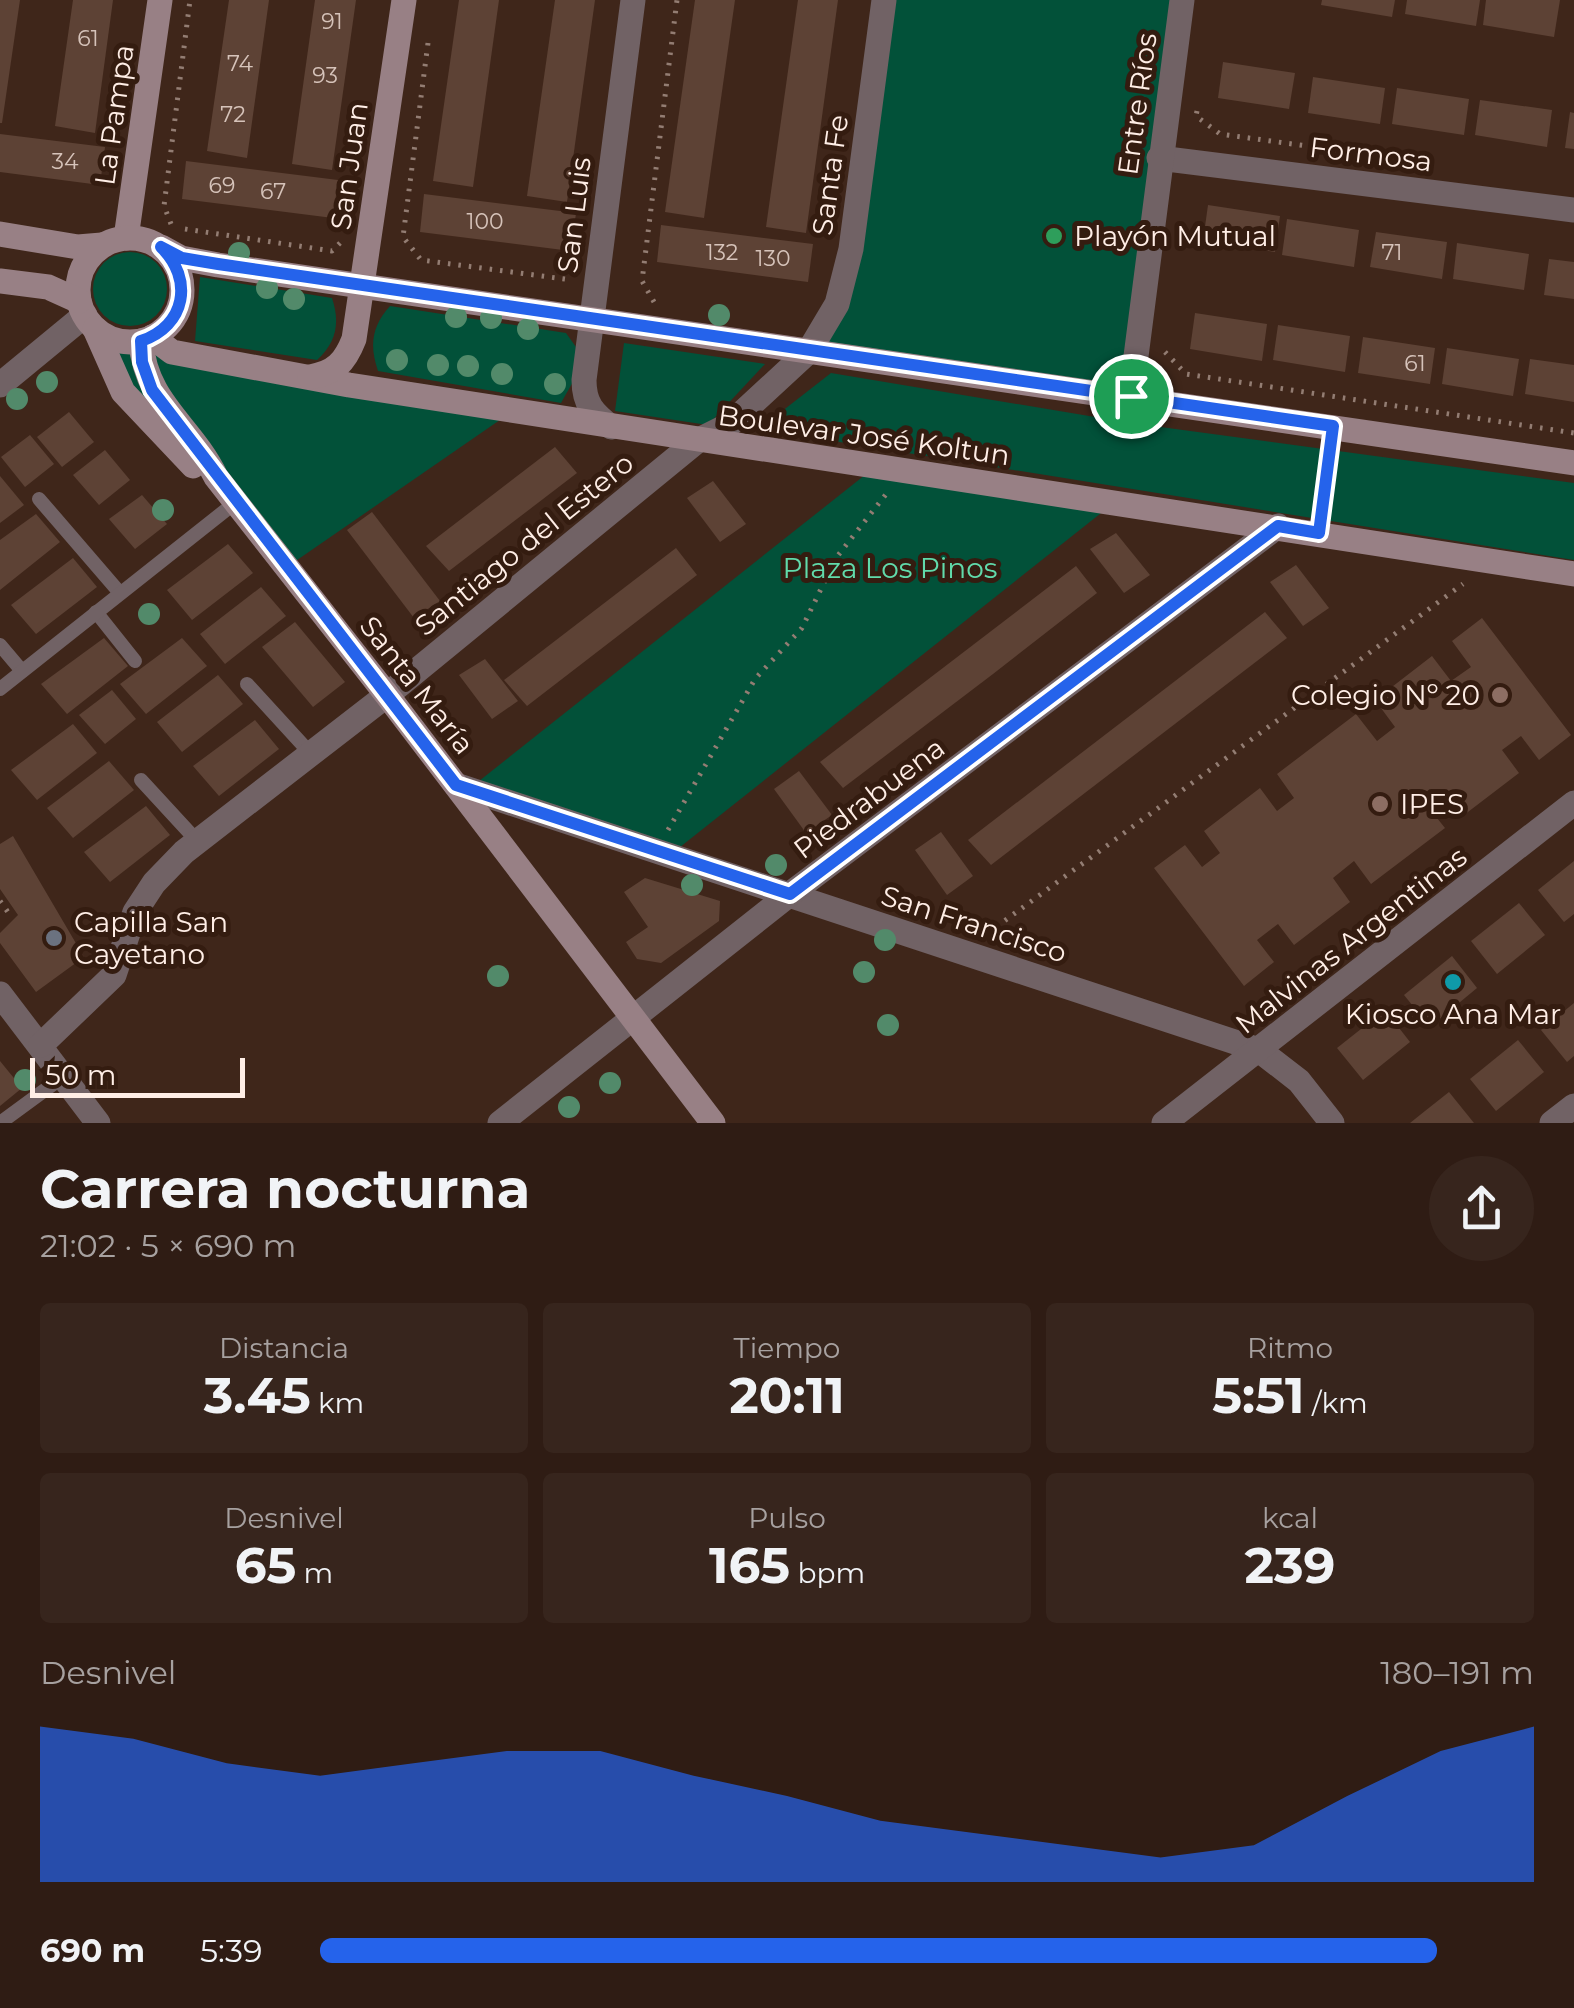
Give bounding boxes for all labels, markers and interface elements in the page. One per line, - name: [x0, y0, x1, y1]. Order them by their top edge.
- house number: 91: [321, 8, 343, 35]
- house number: 61: [77, 25, 99, 52]
- street label: Entre Ríos: [1110, 31, 1164, 177]
- street label: La Pampa: [87, 42, 141, 188]
- house number: 74: [227, 50, 253, 77]
- house number: 93: [312, 62, 338, 89]
- street label: San Juan: [323, 100, 375, 232]
- house number: 72: [220, 101, 246, 128]
- street label: Santa Fe: [805, 112, 855, 238]
- street label: Formosa: [1308, 130, 1434, 178]
- house number: 34: [52, 148, 79, 175]
- street label: San Luis: [550, 155, 598, 275]
- house number: 69: [209, 172, 235, 199]
- house number: 67: [260, 178, 286, 205]
- house number: 100: [466, 208, 504, 235]
- place label: Playón Mutual: [1074, 219, 1276, 253]
- marker: Playón Mutual: [1043, 225, 1065, 247]
- house number: 132: [706, 239, 738, 266]
- house number: 71: [1381, 239, 1403, 266]
- house number: 130: [756, 245, 790, 272]
- house number: 61: [1404, 350, 1426, 377]
- pin: [1089, 354, 1174, 439]
- icon: arrive: [1104, 369, 1159, 424]
- street label: Boulevar José Koltun: [716, 398, 1012, 472]
- street label: Santiago del Estero: [408, 445, 640, 643]
- park label: Plaza Los Pinos: [783, 551, 997, 585]
- street label: Santa María: [353, 609, 481, 761]
- place label: Colegio Nº 20: [1291, 678, 1480, 712]
- marker: Colegio Nº 20: [1489, 684, 1511, 706]
- street label: Piedrabuena: [787, 730, 951, 866]
- place label: IPES: [1400, 787, 1464, 821]
- marker: IPES: [1369, 793, 1391, 815]
- street label: Malvinas Argentinas: [1229, 839, 1473, 1041]
- street label: San Francisco: [877, 878, 1071, 970]
- place label: Capilla San Cayetano: [74, 905, 228, 971]
- marker: Capilla San Cayetano: [43, 927, 65, 949]
- marker: Kiosco Ana Mar: [1442, 971, 1464, 993]
- place label: Kiosco Ana Mar: [1345, 997, 1561, 1031]
- scale bar: [30, 1053, 245, 1098]
- text: 50 m: [45, 1058, 116, 1092]
- text: Carrera nocturna: [40, 1155, 530, 1222]
- button: share: [1429, 1156, 1534, 1261]
- text: 21:02 · 5 × 690 m: [40, 1226, 296, 1265]
- text: Distancia: [219, 1331, 349, 1365]
- text: Tiempo: [734, 1331, 840, 1365]
- text: Ritmo: [1247, 1331, 1333, 1365]
- text: 3.45: [204, 1365, 311, 1426]
- text: 20:11: [729, 1365, 845, 1426]
- text: 5:51: [1212, 1365, 1305, 1426]
- text: km: [311, 1386, 364, 1420]
- text: /km: [1305, 1386, 1368, 1420]
- text: Desnivel: [224, 1501, 344, 1535]
- text: Pulso: [748, 1501, 826, 1535]
- text: kcal: [1262, 1501, 1318, 1535]
- text: 65: [235, 1535, 296, 1596]
- text: 165: [709, 1535, 790, 1596]
- text: 239: [1245, 1535, 1335, 1596]
- text: m: [296, 1556, 333, 1590]
- text: bpm: [790, 1556, 865, 1590]
- text: Desnivel: [40, 1653, 176, 1692]
- text: 180–191 m: [1380, 1653, 1534, 1692]
- text: 690 m: [40, 1931, 145, 1970]
- text: 5:39: [200, 1931, 262, 1970]

